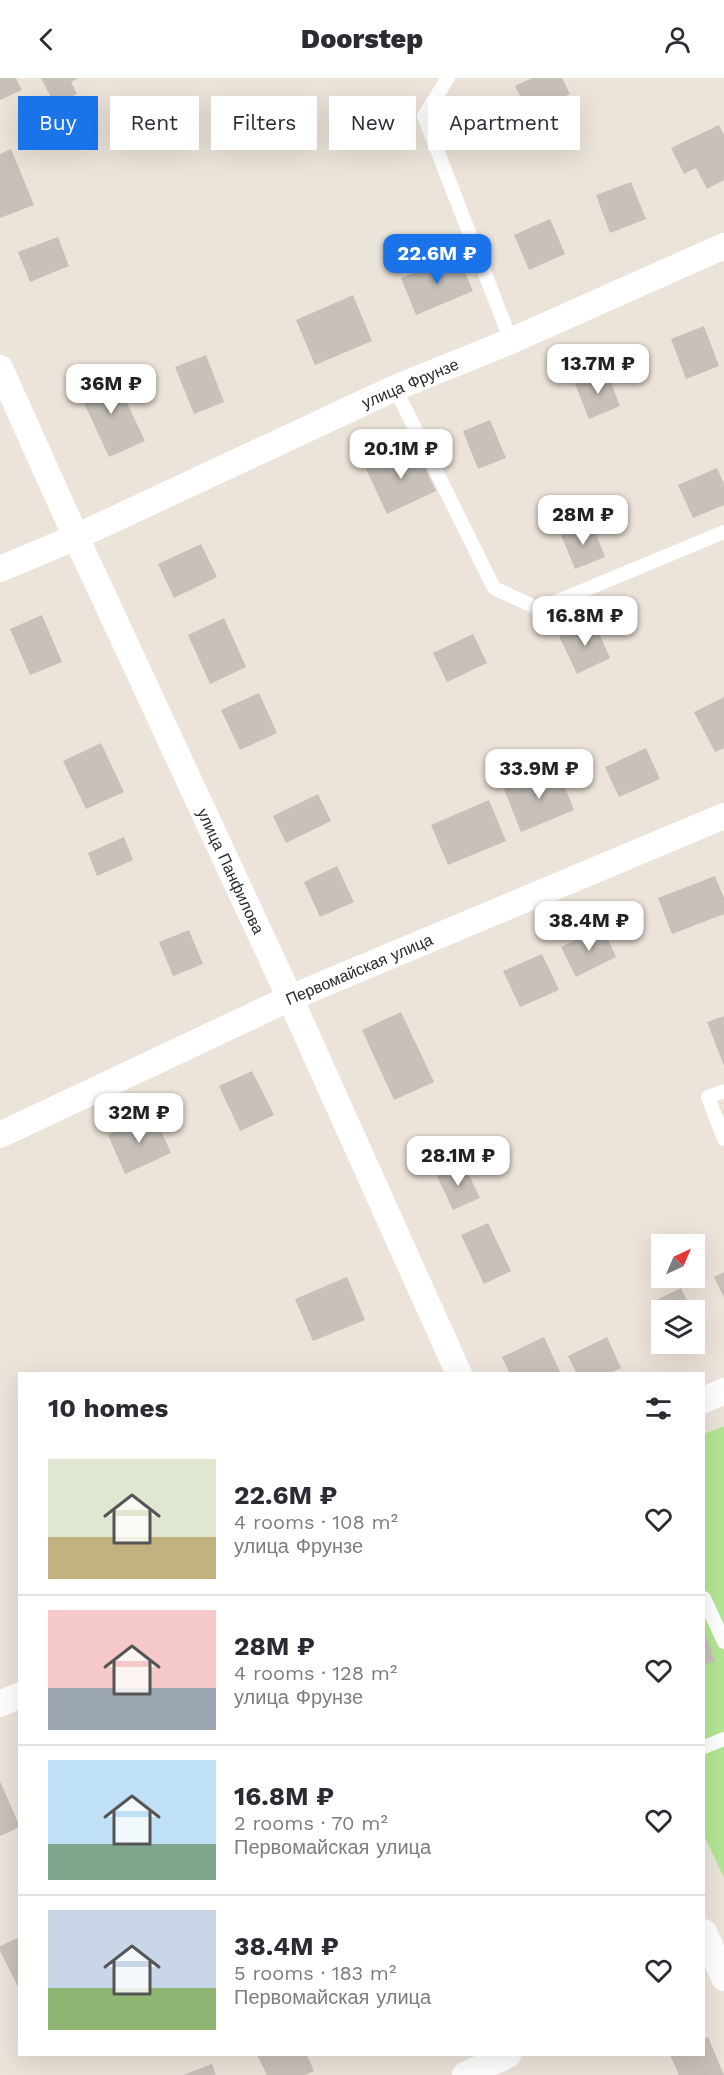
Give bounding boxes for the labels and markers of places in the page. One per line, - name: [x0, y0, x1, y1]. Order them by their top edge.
- pin: 22.6M ₽: [382, 234, 492, 285]
- pin: 13.7M ₽: [543, 344, 653, 395]
- pin: 36M ₽: [69, 364, 153, 415]
- pin: 20.1M ₽: [346, 429, 456, 480]
- pin: 28M ₽: [541, 495, 625, 546]
- pin: 16.8M ₽: [530, 596, 640, 647]
- pin: 33.9M ₽: [484, 749, 594, 800]
- pin: 38.4M ₽: [534, 901, 644, 952]
- pin: 32M ₽: [97, 1093, 181, 1144]
- pin: 28.1M ₽: [403, 1136, 513, 1187]

